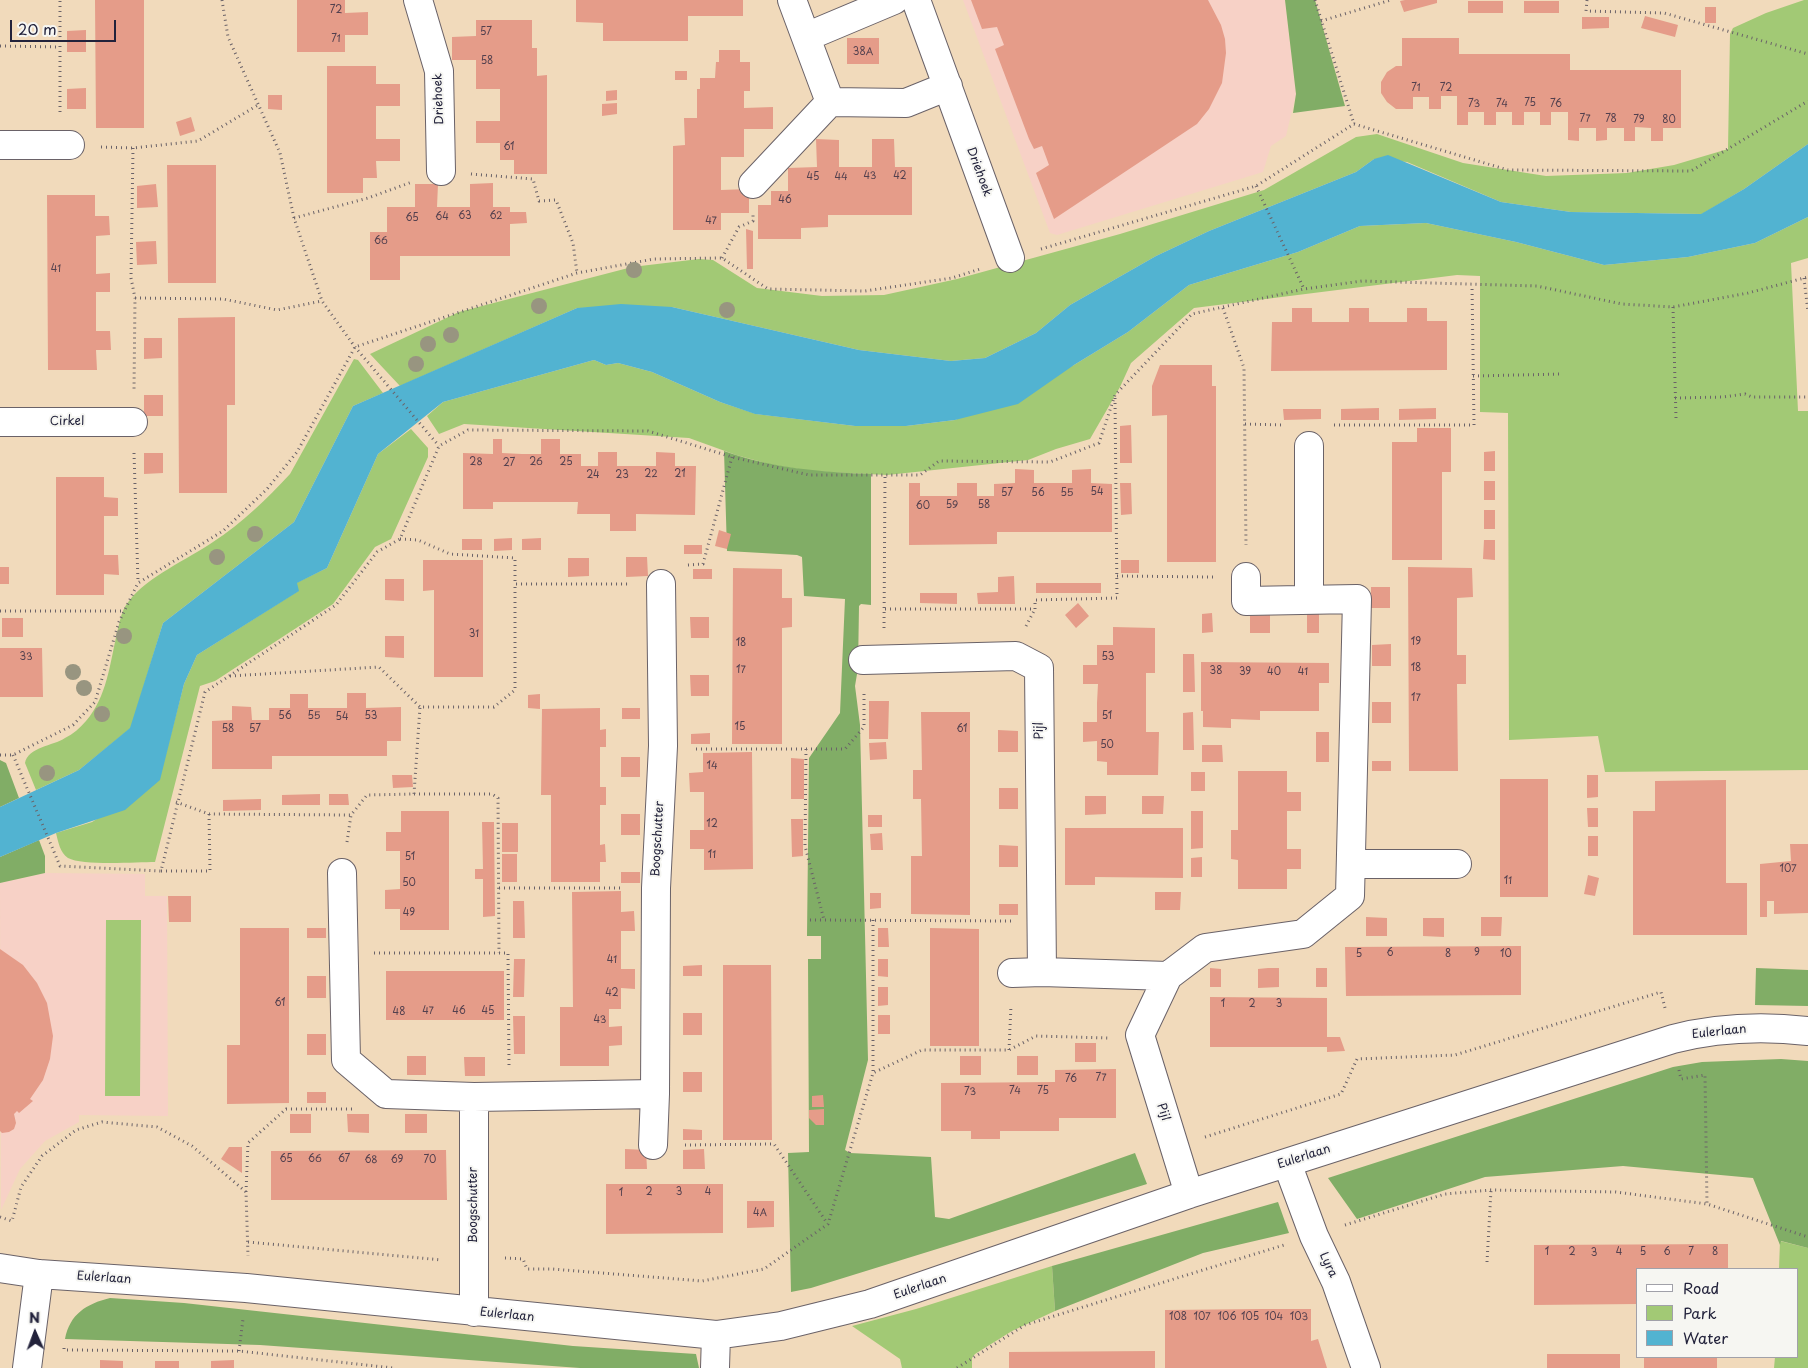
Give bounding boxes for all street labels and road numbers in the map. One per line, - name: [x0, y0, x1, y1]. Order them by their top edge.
- street label: Driehoek: [431, 73, 447, 125]
- street label: Driehoek: [963, 145, 995, 199]
- street label: Cirkel: [50, 415, 84, 429]
- street label: Pijl: [1033, 722, 1047, 740]
- street label: Boogschutter: [649, 801, 667, 877]
- street label: Eulerlaan: [1691, 1022, 1747, 1042]
- street label: Pijl: [1153, 1101, 1173, 1123]
- street label: Eulerlaan: [1276, 1142, 1332, 1172]
- street label: Boogschutter: [467, 1167, 481, 1243]
- street label: Lyra: [1316, 1250, 1340, 1280]
- street label: Eulerlaan: [76, 1269, 132, 1287]
- street label: Eulerlaan: [892, 1271, 948, 1303]
- street label: Eulerlaan: [479, 1305, 535, 1325]

